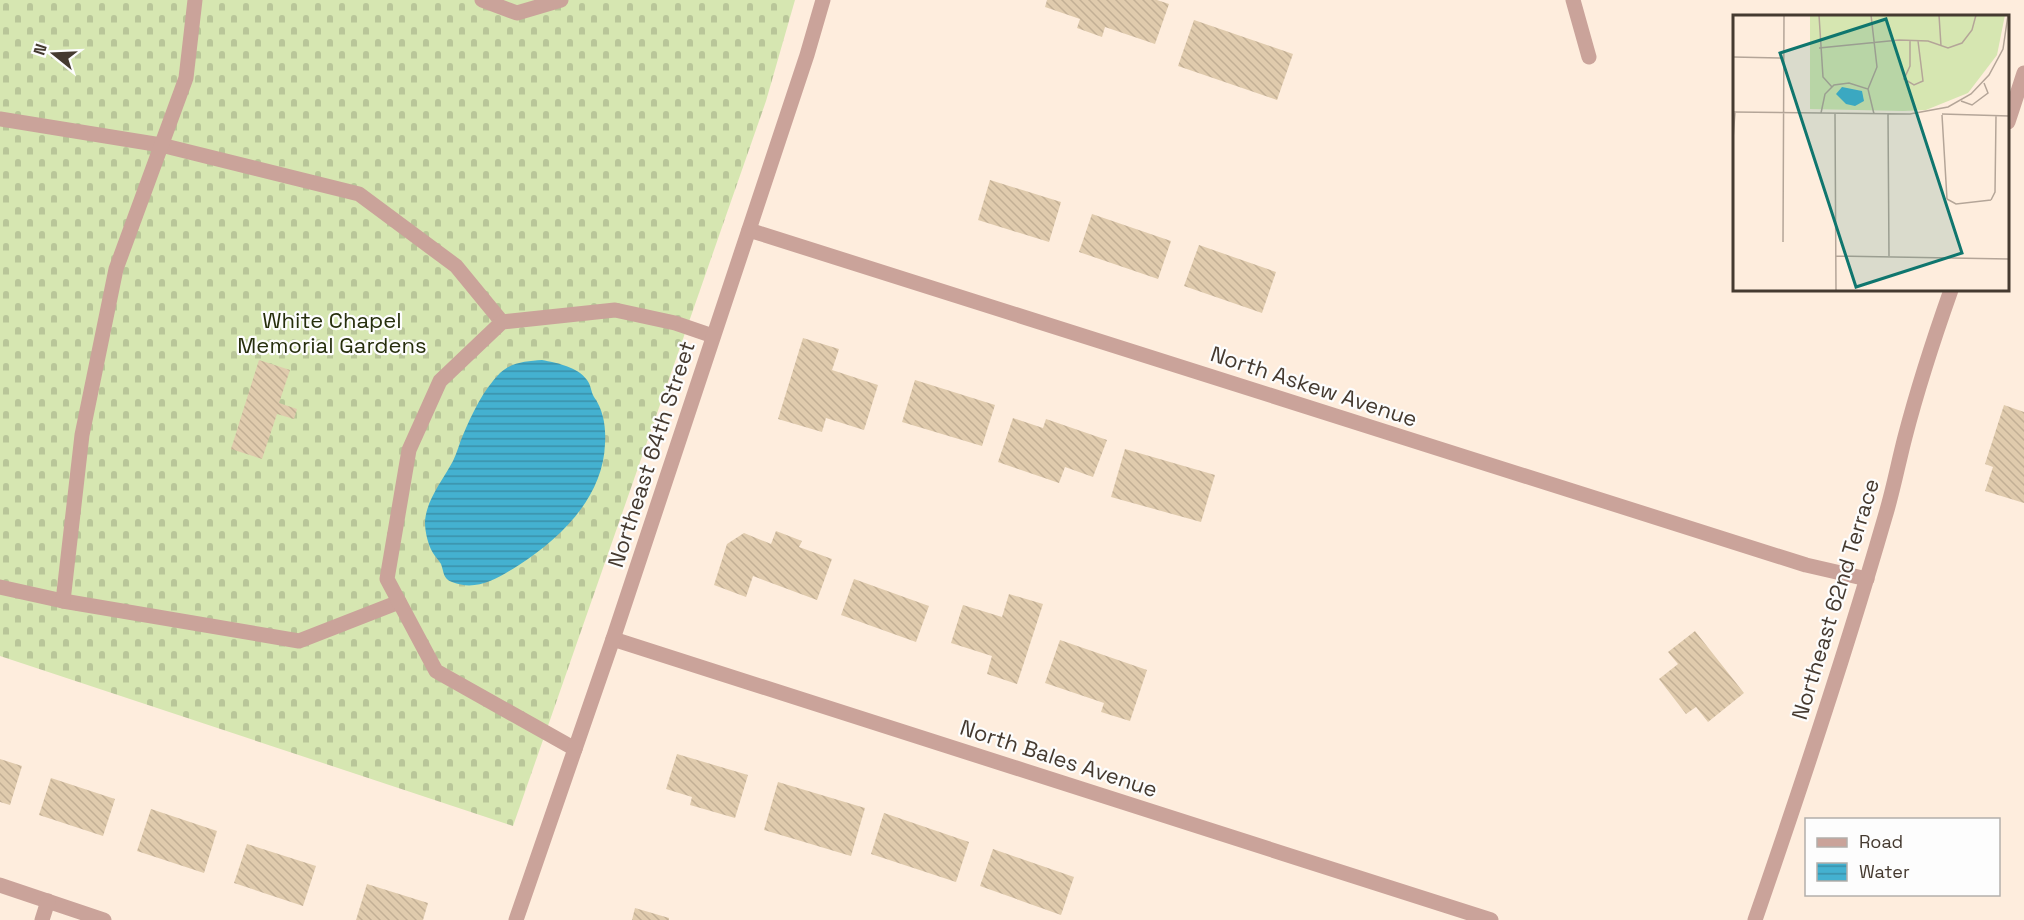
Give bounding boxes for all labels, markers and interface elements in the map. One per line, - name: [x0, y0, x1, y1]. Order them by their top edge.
- inset map: [1733, 15, 2009, 291]
- north arrow: [24, 24, 84, 84]
- text: N: [29, 41, 52, 58]
- park label: White Chapel Memorial Gardens: [237, 306, 427, 359]
- street label: Northeast 64th Street: [601, 337, 701, 571]
- street label: North Askew Avenue: [1207, 339, 1421, 433]
- street label: Northeast 62nd Terrace: [1785, 475, 1885, 723]
- street label: North Bales Avenue: [957, 713, 1161, 803]
- legend: [1805, 818, 2000, 896]
- text: Road: [1859, 830, 1903, 853]
- text: Water: [1859, 860, 1910, 883]

